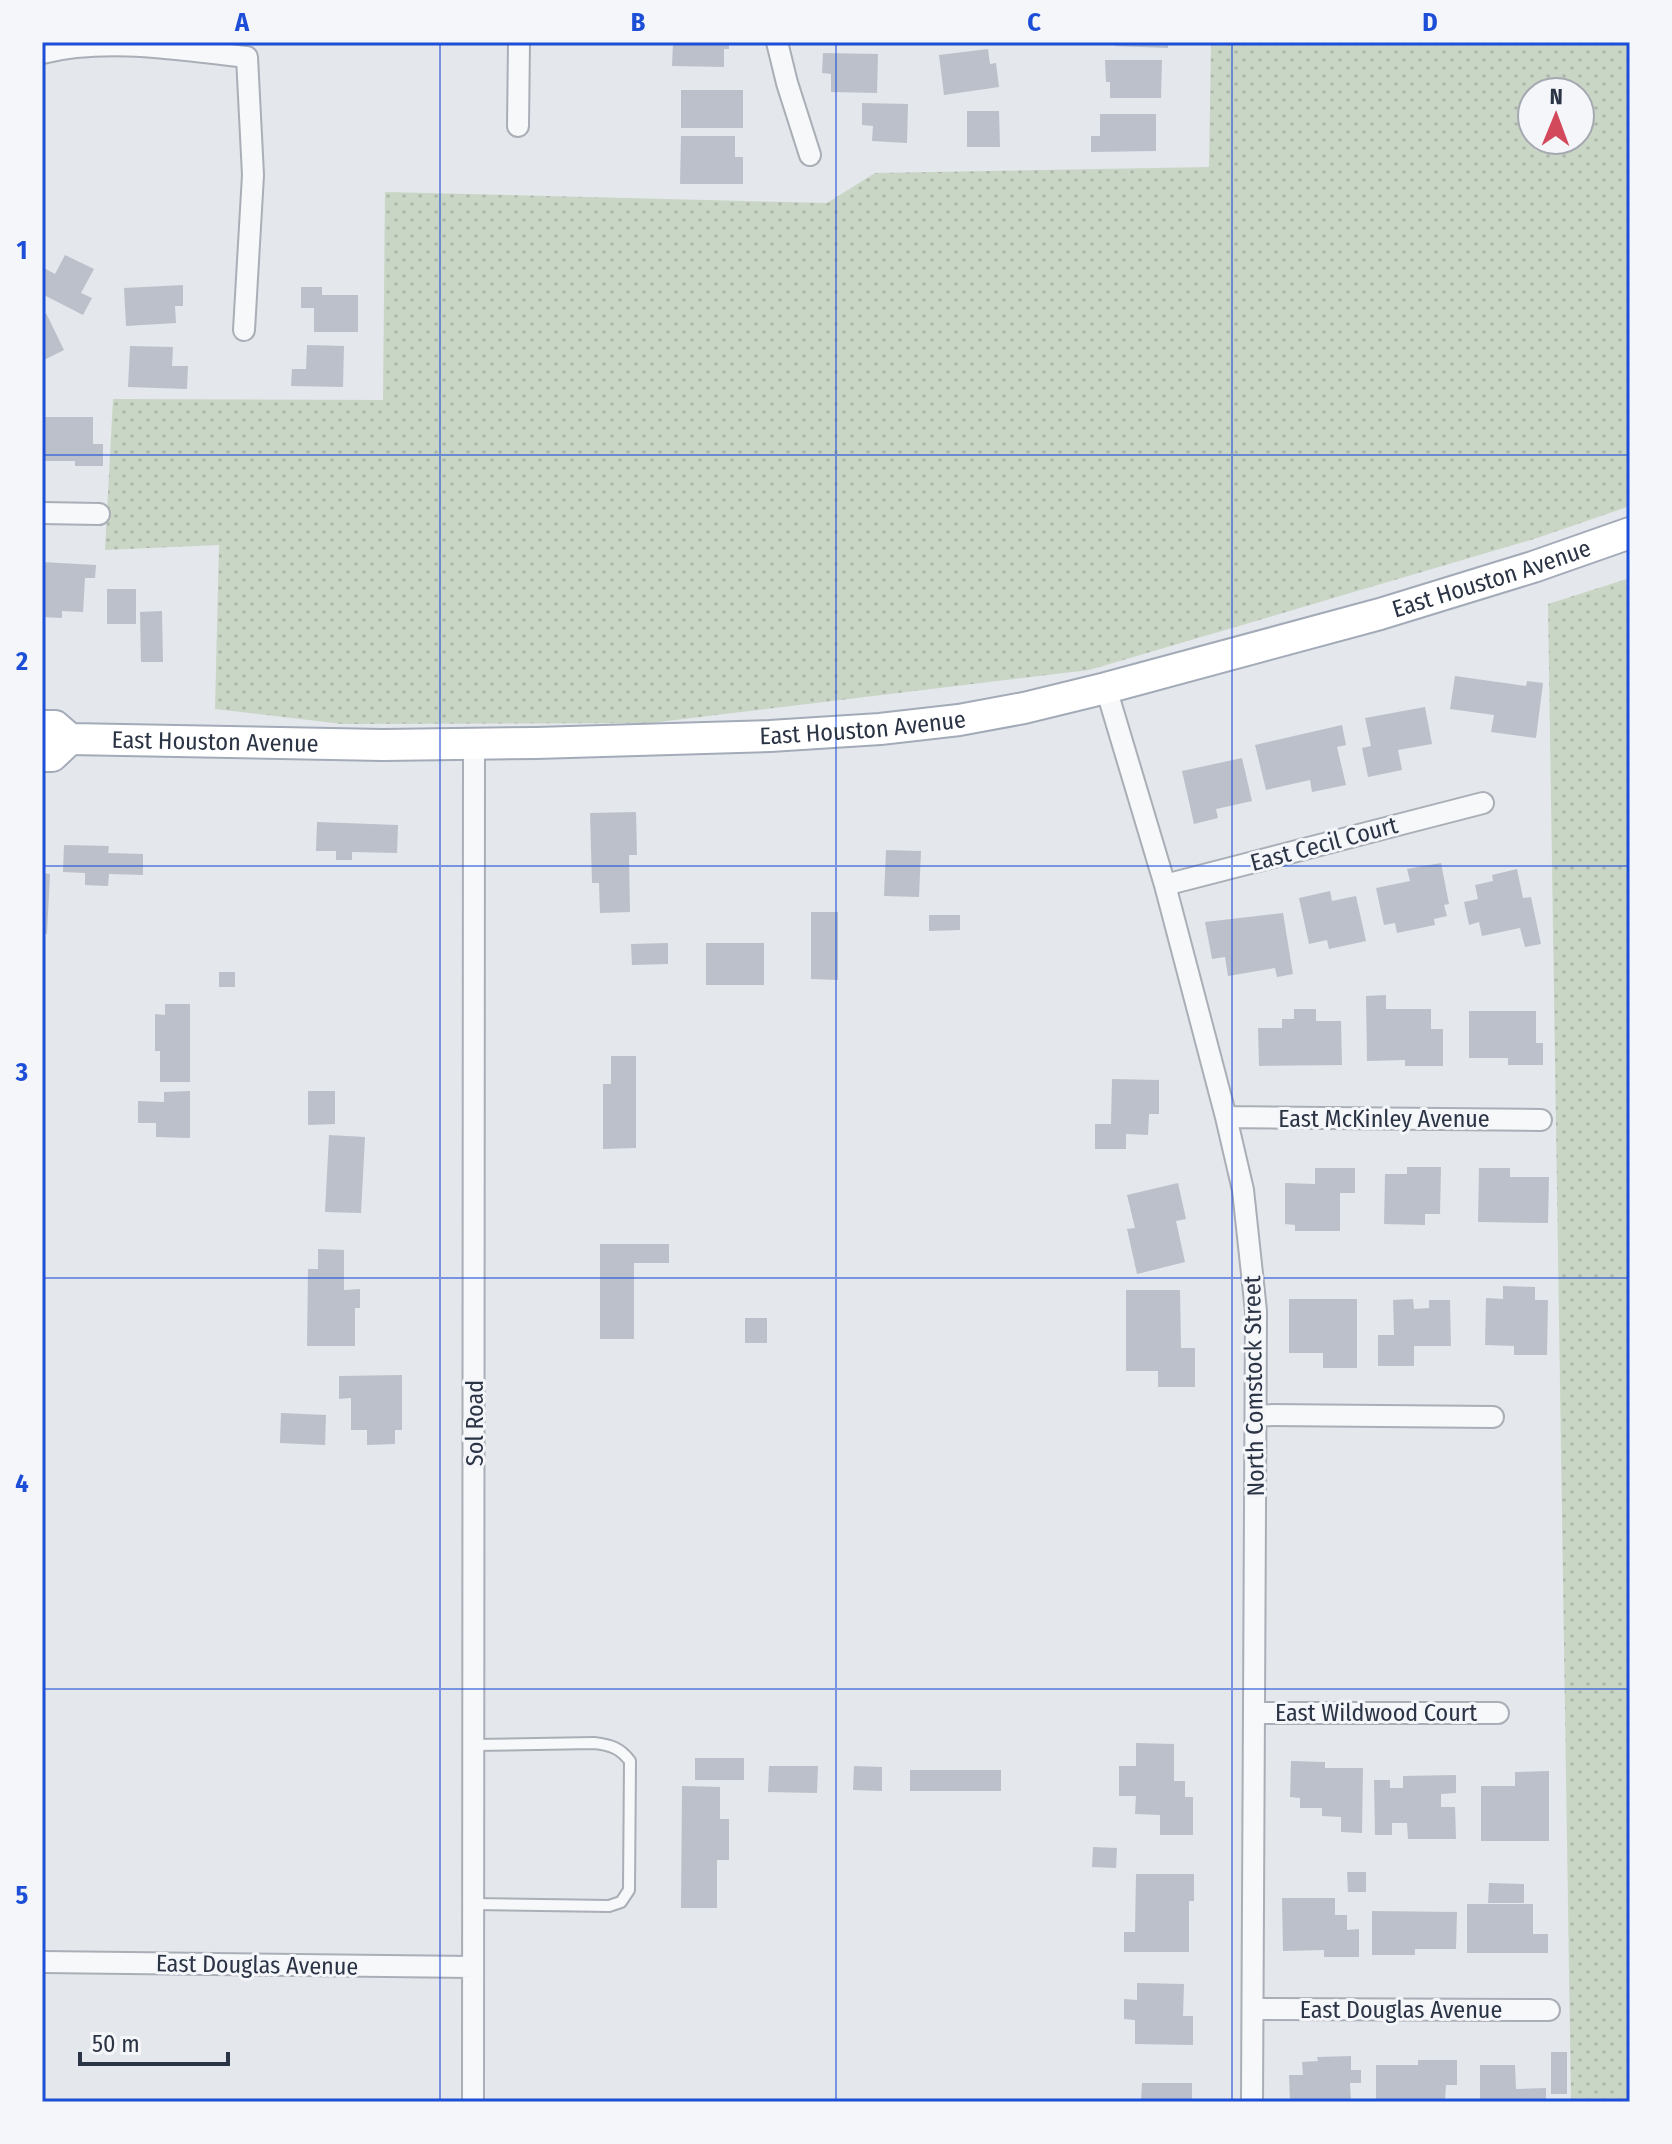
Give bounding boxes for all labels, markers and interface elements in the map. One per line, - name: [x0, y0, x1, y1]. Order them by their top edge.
- text: A: [234, 7, 250, 38]
- text: B: [631, 7, 646, 38]
- text: C: [1027, 7, 1041, 38]
- text: D: [1422, 7, 1438, 38]
- north arrow: [1516, 76, 1596, 156]
- text: N: [1550, 83, 1563, 110]
- text: 1: [17, 235, 28, 266]
- street label: East Houston Avenue: [1389, 534, 1595, 623]
- text: 2: [15, 646, 28, 677]
- street label: East Houston Avenue: [759, 705, 968, 750]
- street label: East Houston Avenue: [111, 726, 319, 758]
- street label: East Cecil Court: [1247, 811, 1401, 877]
- text: 3: [15, 1057, 28, 1088]
- street label: East McKinley Avenue: [1278, 1105, 1490, 1133]
- street label: North Comstock Street: [1238, 1275, 1270, 1497]
- street label: Sol Road: [461, 1380, 489, 1466]
- text: 4: [15, 1468, 29, 1499]
- street label: East Wildwood Court: [1275, 1699, 1477, 1727]
- text: 5: [16, 1880, 29, 1911]
- street label: East Douglas Avenue: [156, 1949, 358, 1981]
- street label: East Douglas Avenue: [1300, 1996, 1502, 2024]
- scale bar: [80, 2016, 228, 2066]
- text: 50 m: [92, 2030, 140, 2058]

